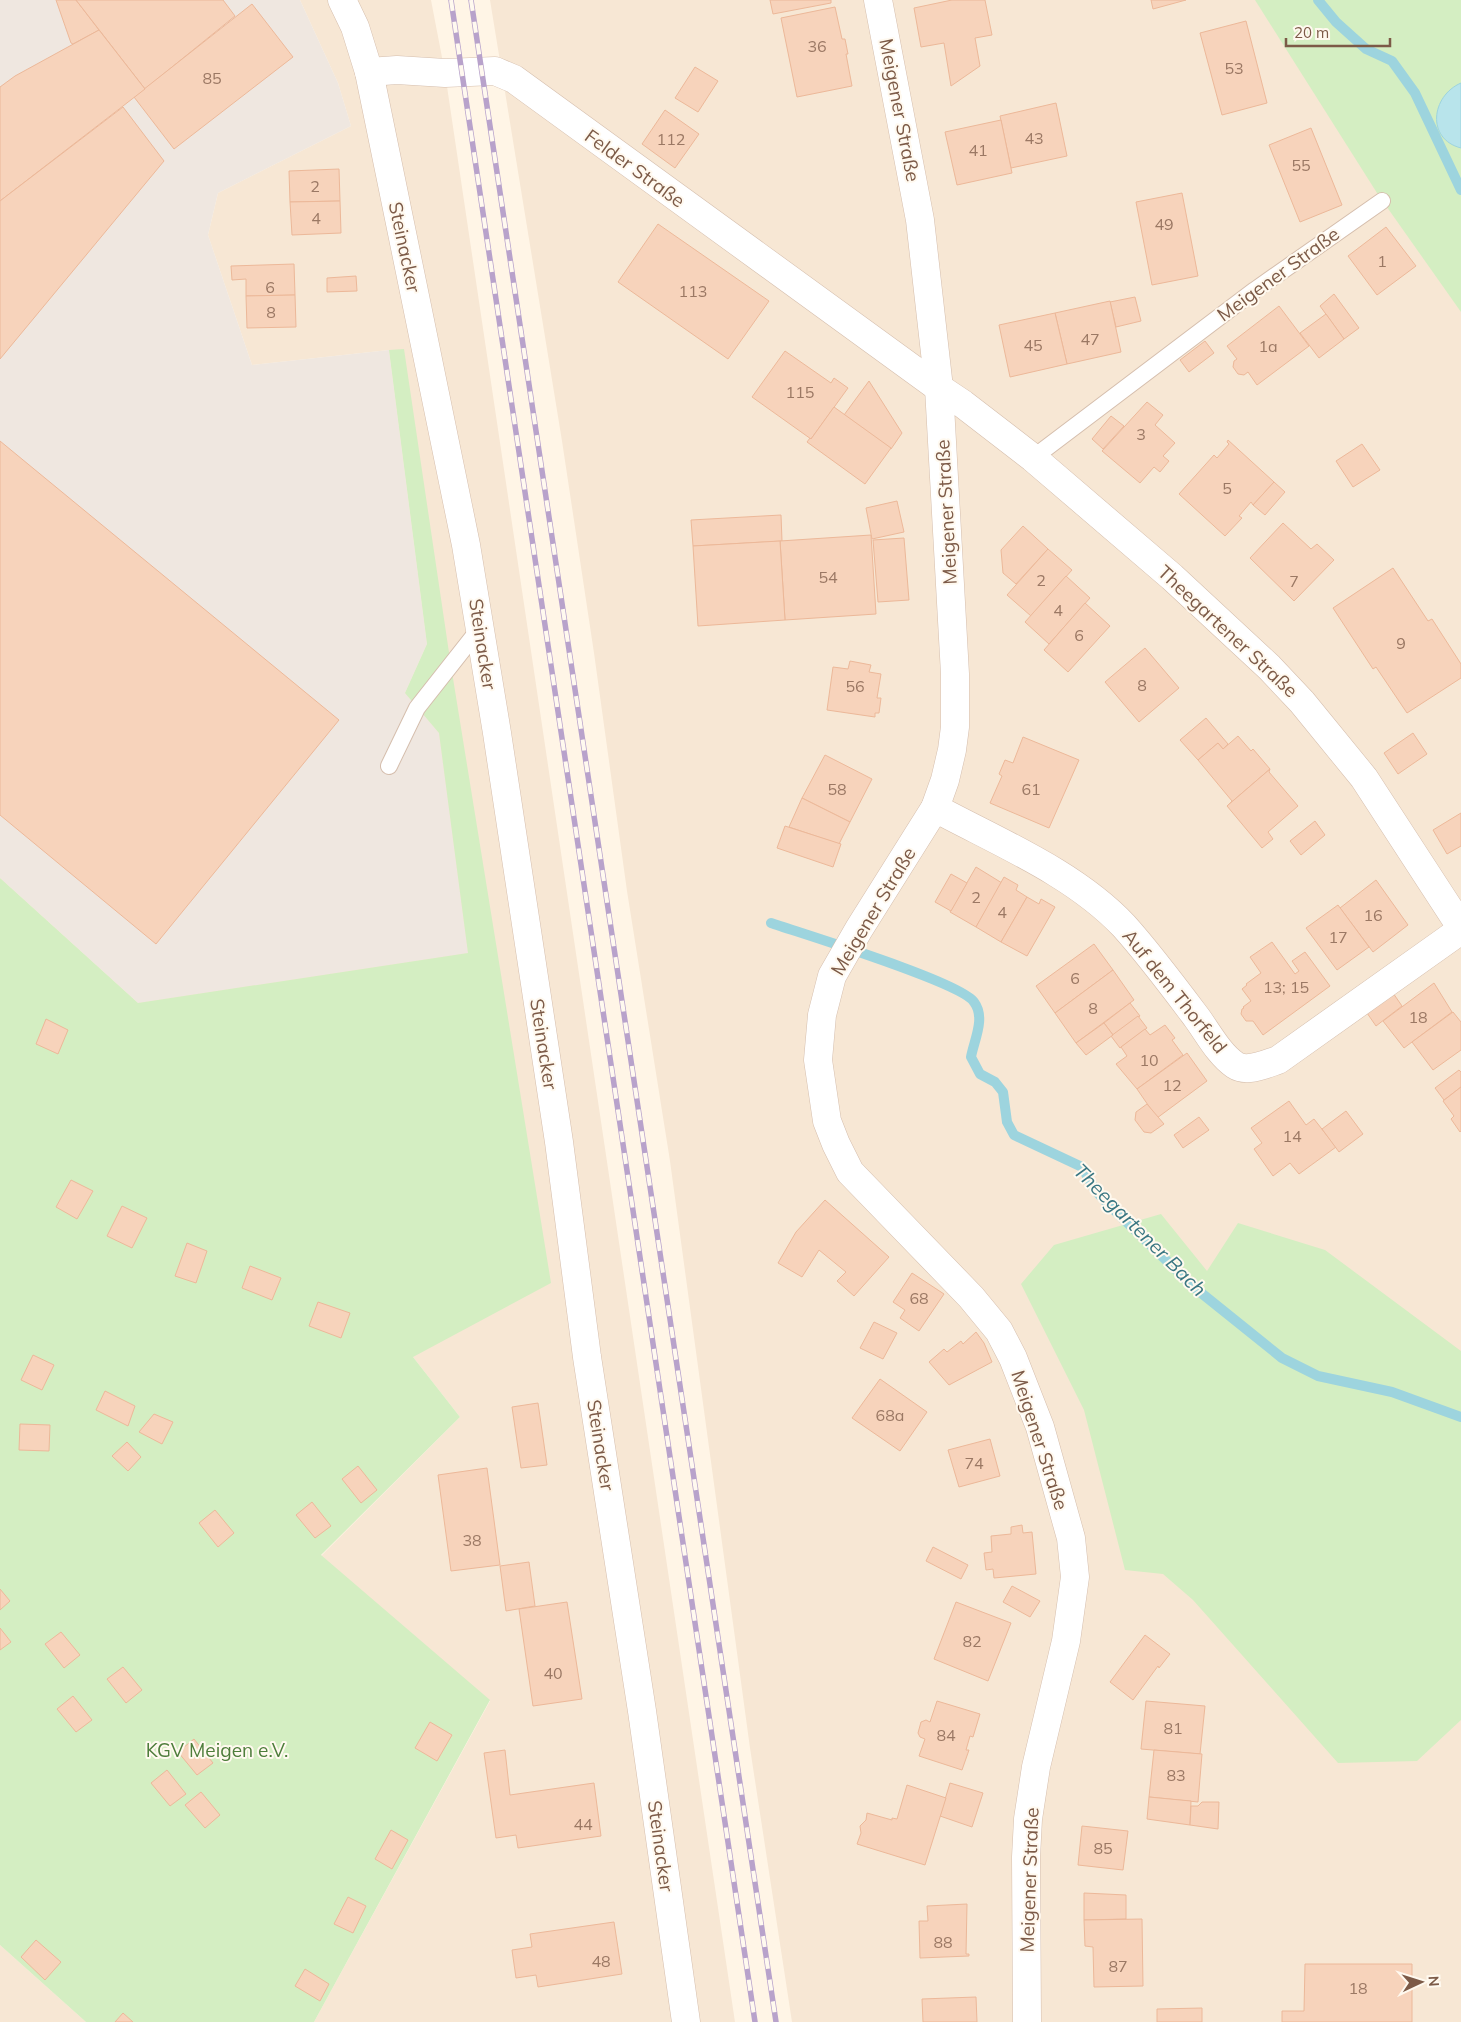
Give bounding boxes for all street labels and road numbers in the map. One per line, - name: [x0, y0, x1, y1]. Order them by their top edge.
- street label: Meigener Straße: [874, 36, 926, 184]
- street label: Felder Straße: [580, 124, 690, 212]
- street label: Steinacker: [384, 200, 426, 295]
- street label: Meigener Straße: [1212, 222, 1344, 326]
- street label: Meigener Straße: [930, 439, 962, 585]
- street label: Theegartener Straße: [1153, 560, 1303, 702]
- street label: Steinacker: [464, 597, 502, 691]
- street label: Meigener Straße: [825, 843, 921, 979]
- street label: Auf dem Thorfeld: [1118, 924, 1232, 1058]
- street label: Steinacker: [525, 997, 563, 1091]
- street label: Meigener Straße: [1006, 1367, 1074, 1513]
- street label: Steinacker: [582, 1398, 620, 1492]
- street label: Steinacker: [643, 1799, 679, 1893]
- street label: Meigener Straße: [1014, 1807, 1044, 1953]

